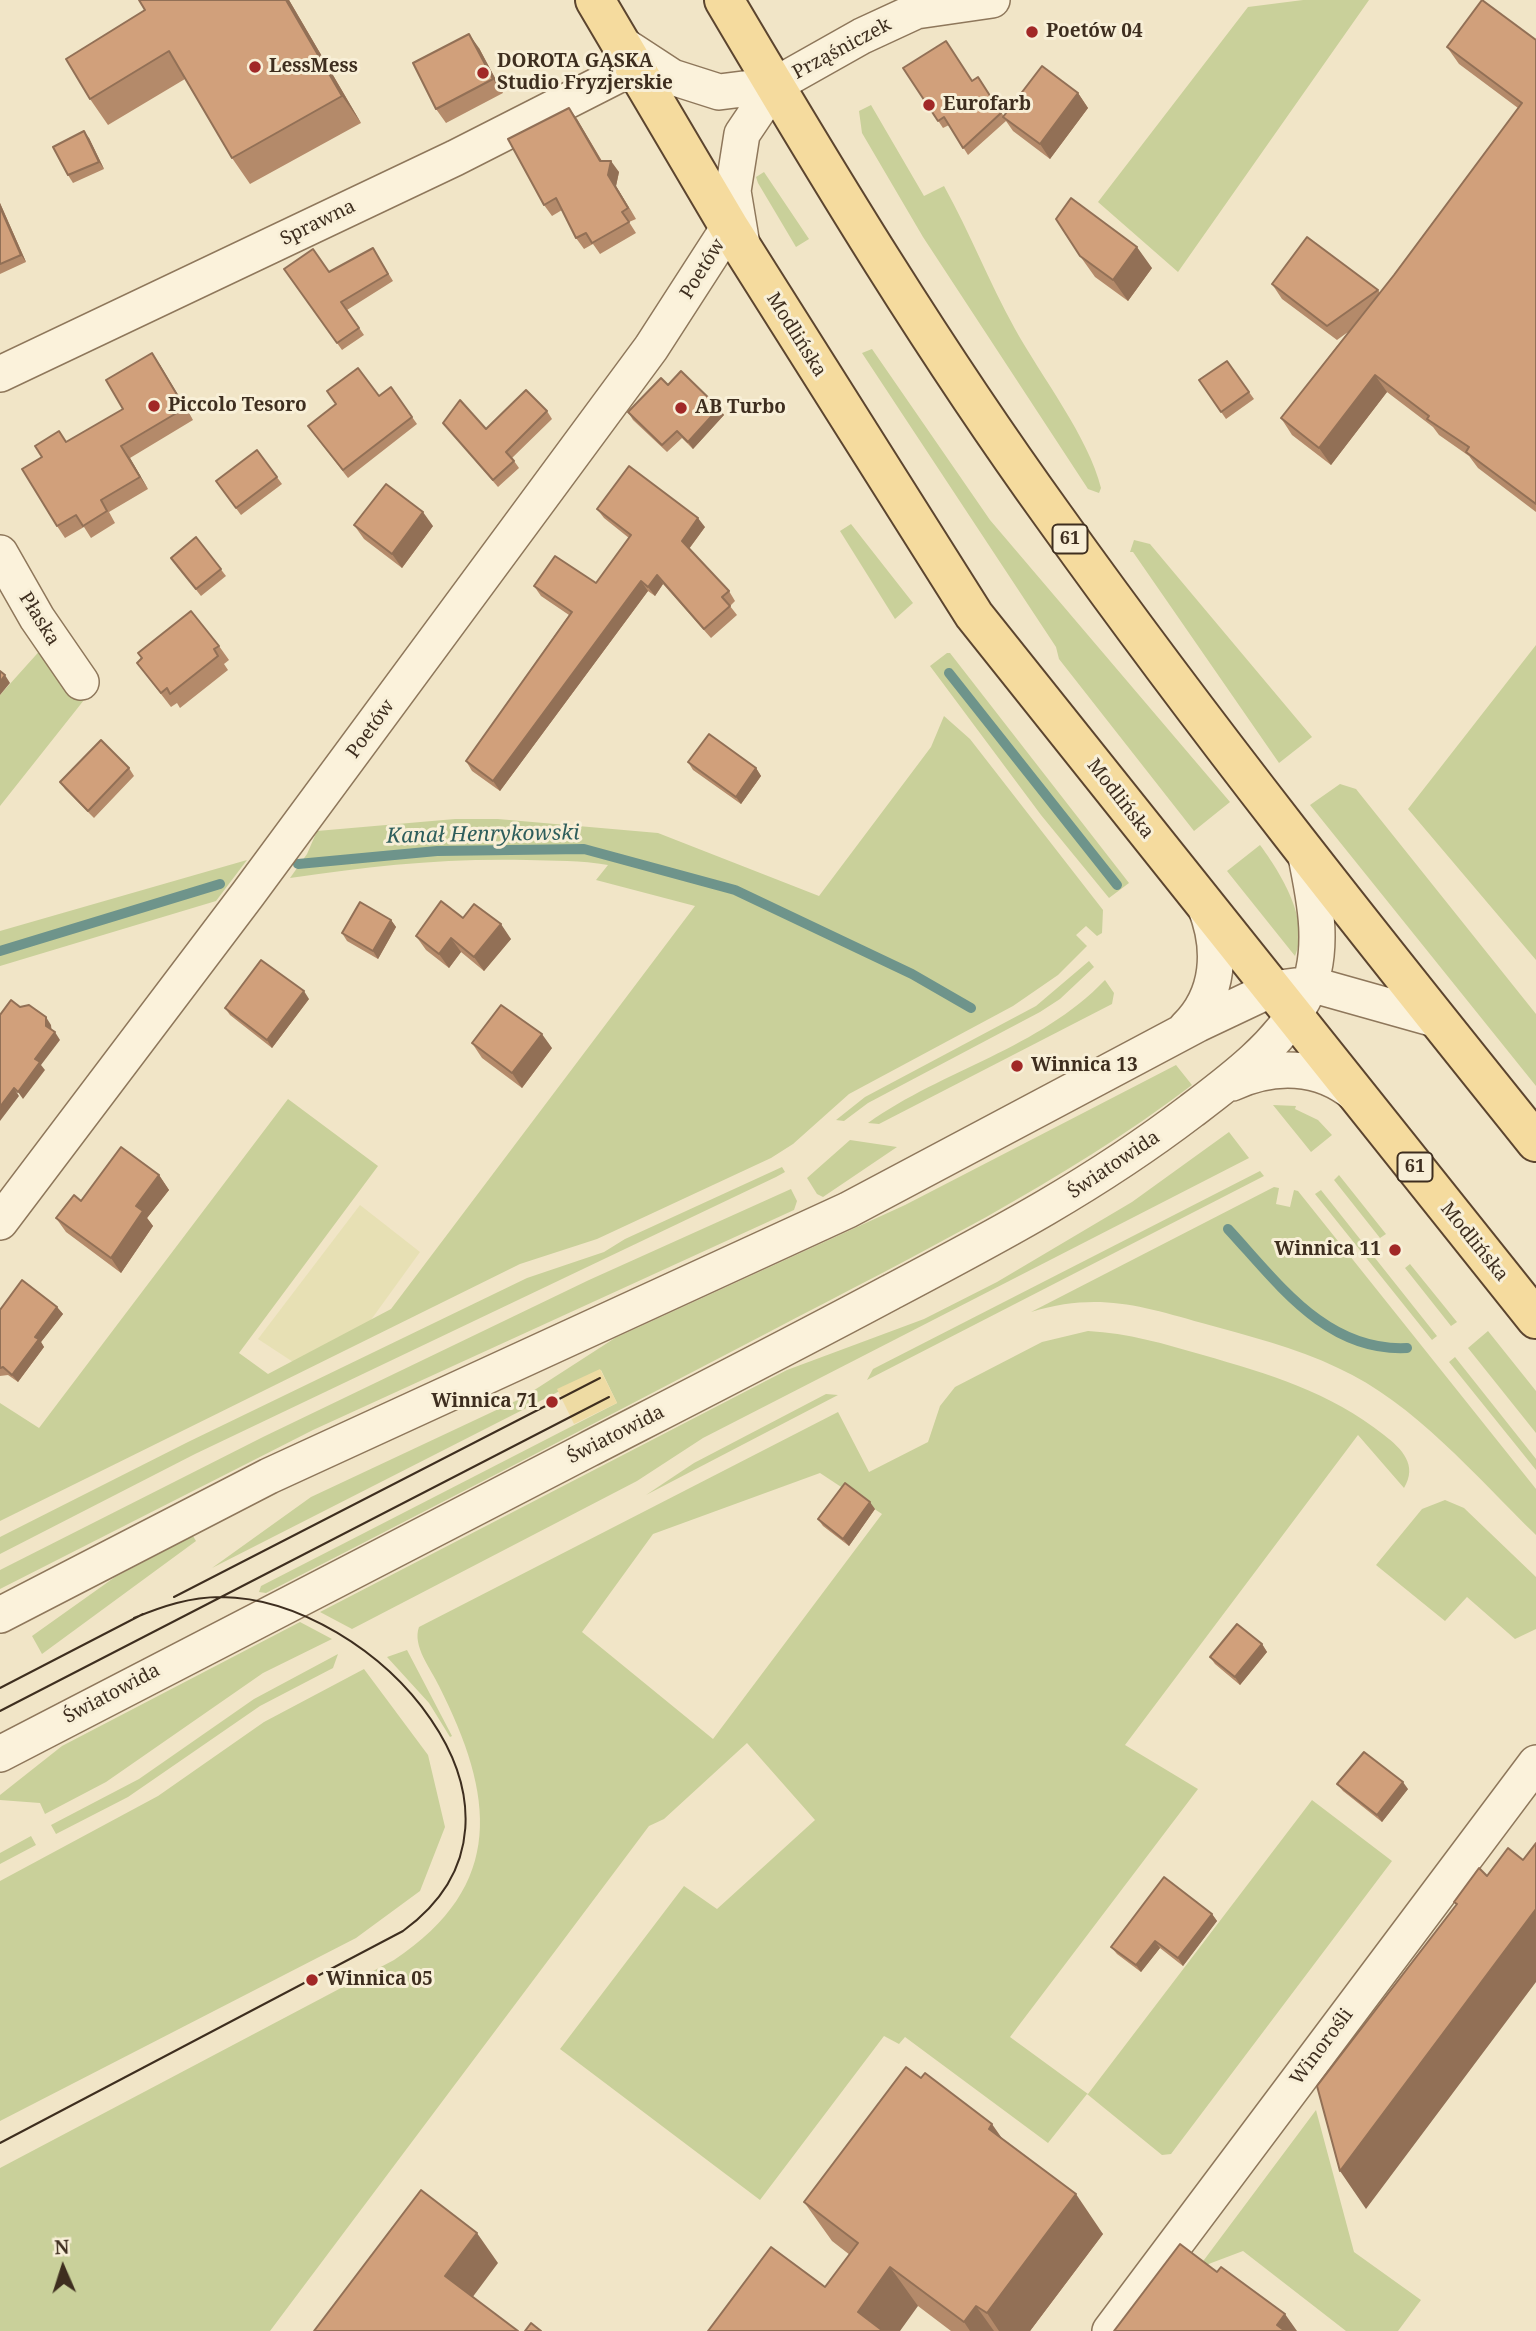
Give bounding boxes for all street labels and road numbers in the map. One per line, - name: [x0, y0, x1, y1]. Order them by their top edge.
- street label: Prząśniczek: [789, 14, 895, 84]
- street label: Sprawna: [277, 195, 359, 251]
- street label: Poetów: [676, 235, 730, 303]
- street label: Modlińska: [761, 289, 831, 381]
- road number: 61: [1052, 524, 1088, 554]
- street label: Płaska: [14, 588, 64, 650]
- street label: Poetów: [342, 695, 400, 763]
- street label: Modlińska: [1082, 755, 1158, 843]
- street label: Światowida: [1064, 1126, 1164, 1204]
- road number: 61: [1398, 1152, 1432, 1182]
- street label: Modlińska: [1435, 1198, 1513, 1286]
- street label: Światowida: [564, 1401, 668, 1469]
- street label: Światowida: [60, 1659, 164, 1729]
- street label: Winorośli: [1286, 2004, 1358, 2090]

